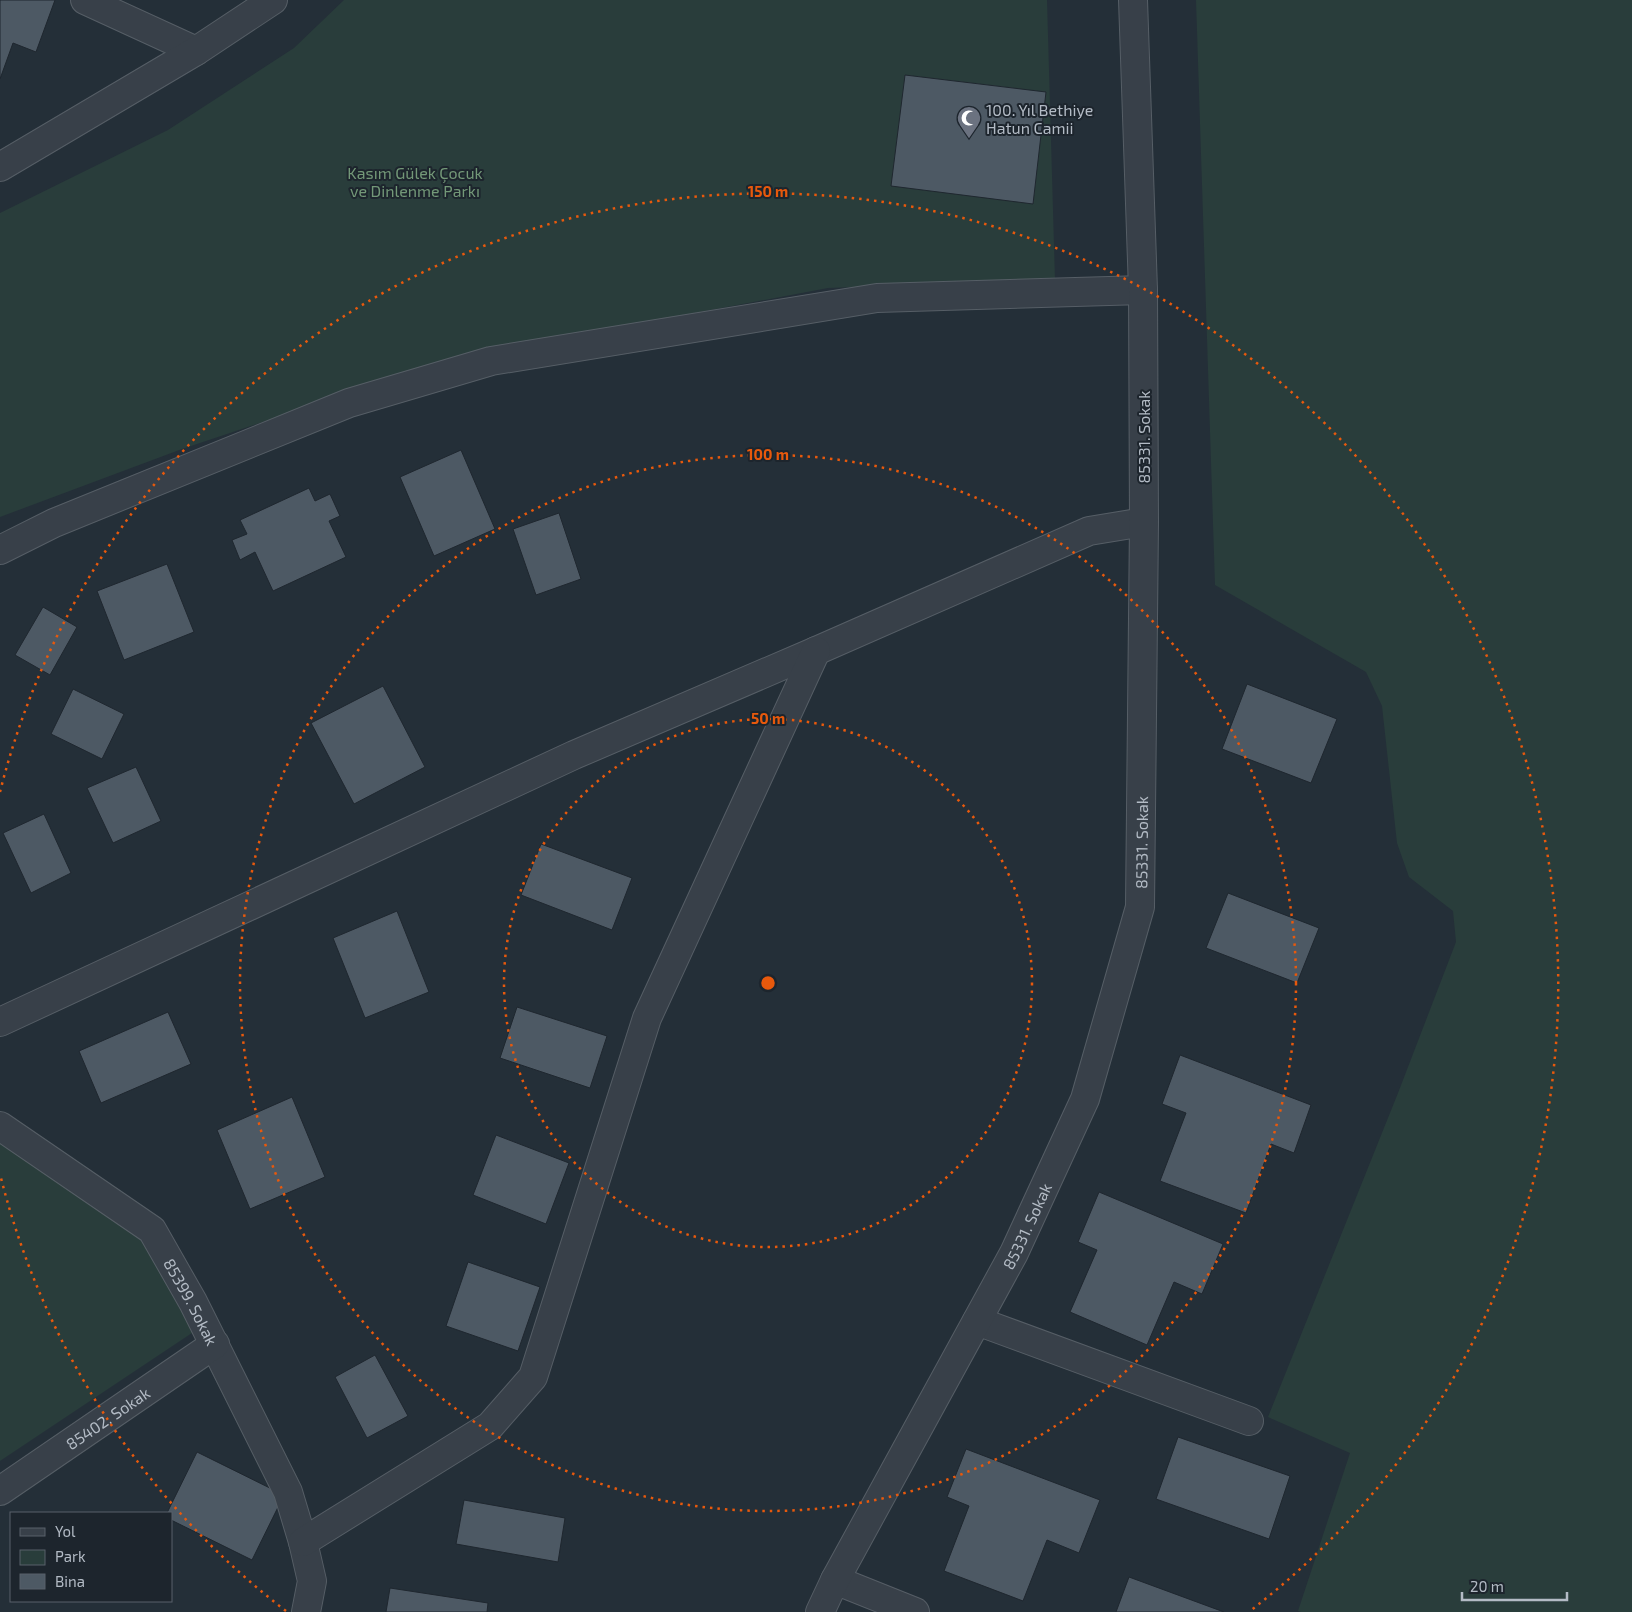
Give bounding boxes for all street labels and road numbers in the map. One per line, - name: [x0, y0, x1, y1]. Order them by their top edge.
- street label: 85331. Sokak: [1134, 391, 1153, 483]
- street label: 85331. Sokak: [1131, 796, 1151, 889]
- street label: 85331. Sokak: [998, 1180, 1055, 1272]
- street label: 85399. Sokak: [160, 1255, 222, 1348]
- street label: 85402. Sokak: [62, 1382, 153, 1453]

